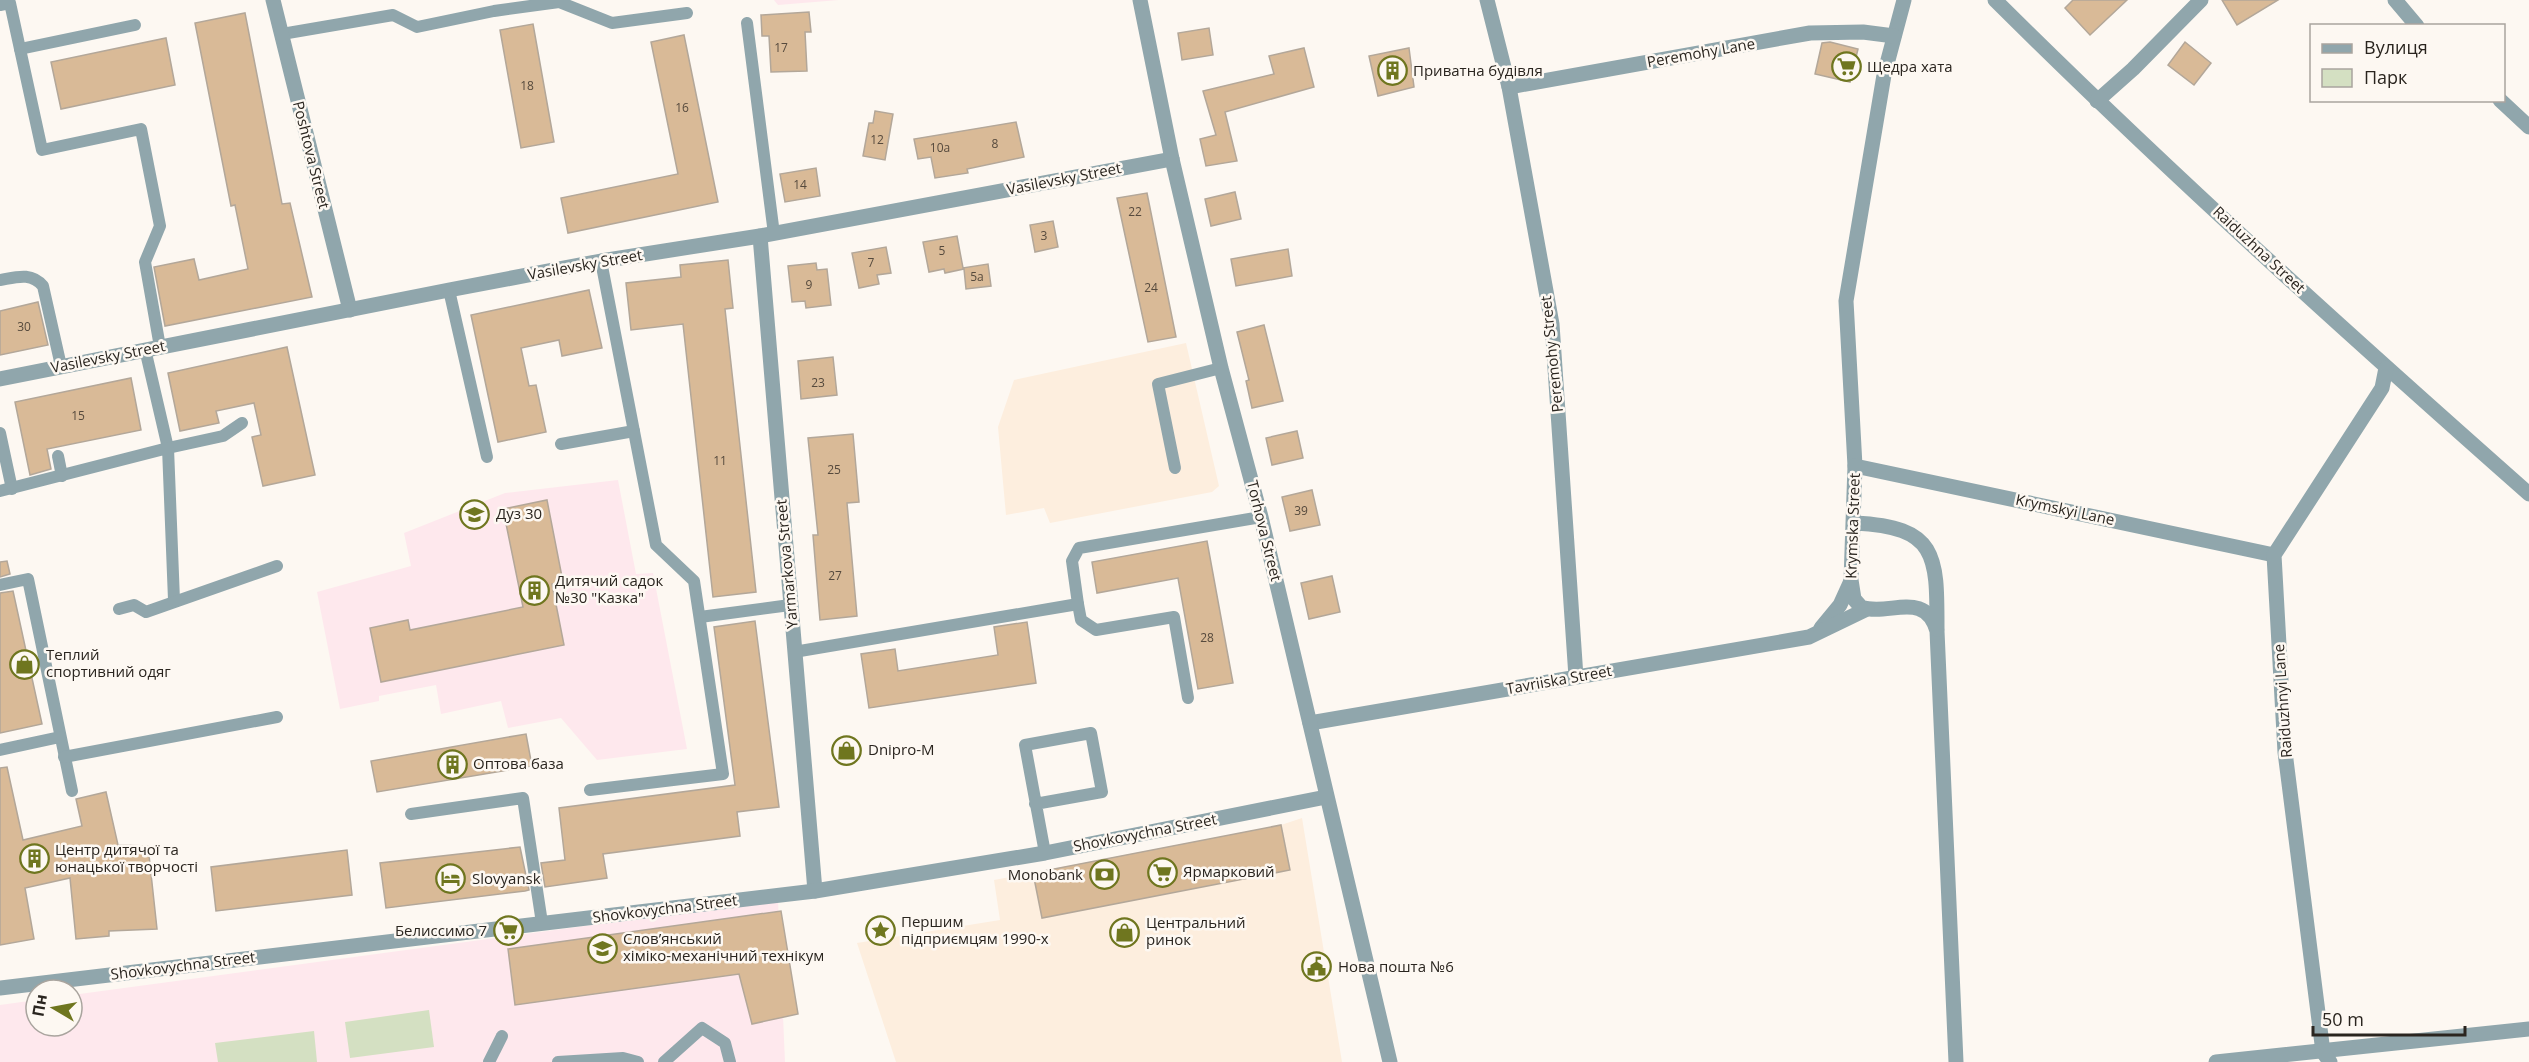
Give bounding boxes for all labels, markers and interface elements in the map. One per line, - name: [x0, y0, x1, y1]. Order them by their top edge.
- legend: [2310, 24, 2505, 102]
- street label: Peremohy Lane: [1645, 33, 1756, 71]
- text: Вулиця: [2364, 35, 2428, 59]
- house number: 17: [774, 39, 788, 56]
- supermarket icon: Щедра хата: [1830, 51, 1862, 83]
- building icon: Приватна будівля: [1376, 55, 1408, 87]
- place label: Щедра хата: [1867, 56, 1953, 76]
- place label: Приватна будівля: [1413, 60, 1543, 80]
- text: Парк: [2364, 65, 2408, 89]
- house number: 18: [520, 77, 534, 94]
- street label: Poshtova Street: [289, 99, 335, 211]
- house number: 16: [675, 99, 689, 116]
- house number: 12: [870, 131, 884, 148]
- house number: 8: [992, 135, 999, 152]
- house number: 10а: [930, 139, 950, 156]
- street label: Vasilevsky Street: [1005, 157, 1123, 199]
- house number: 14: [793, 176, 807, 193]
- street label: Raiduzhna Street: [2209, 201, 2310, 297]
- house number: 22: [1128, 203, 1142, 220]
- house number: 3: [1041, 227, 1048, 244]
- house number: 5: [939, 242, 946, 259]
- street label: Vasilevsky Street: [526, 244, 644, 284]
- house number: 7: [868, 254, 875, 271]
- house number: 5а: [970, 268, 984, 285]
- house number: 9: [806, 276, 813, 293]
- house number: 24: [1144, 279, 1158, 296]
- street label: Peremohy Street: [1535, 295, 1567, 414]
- house number: 30: [17, 318, 31, 335]
- street label: Vasilevsky Street: [49, 335, 167, 377]
- house number: 23: [811, 374, 825, 391]
- house number: 15: [71, 407, 85, 424]
- house number: 11: [713, 452, 727, 469]
- house number: 25: [827, 461, 841, 478]
- street label: Krymska Street: [1840, 473, 1864, 579]
- street label: Torhova Street: [1243, 478, 1287, 583]
- street label: Krymskyi Lane: [2014, 489, 2117, 529]
- school or university icon: Дуз 30: [459, 498, 491, 530]
- street label: Yarmarkova Street: [770, 499, 802, 630]
- house number: 39: [1294, 502, 1308, 519]
- place label: Дуз 30: [496, 503, 542, 523]
- house number: 27: [828, 567, 842, 584]
- place label: Дитячий садок №30 "Казка": [555, 570, 663, 607]
- building icon: Дитячий садок №30 "Казка": [518, 574, 550, 606]
- house number: 28: [1200, 629, 1214, 646]
- street label: Raiduzhnyi Lane: [2268, 643, 2296, 759]
- place label: Теплий спортивний одяг: [46, 644, 171, 681]
- shop icon: Теплий спортивний одяг: [9, 648, 41, 680]
- street label: Tavriiska Street: [1504, 660, 1613, 698]
- shop icon: Dnipro-M: [831, 734, 863, 766]
- place label: Dnipro-M: [868, 739, 935, 759]
- building icon: Оптова база: [436, 748, 468, 780]
- place label: Оптова база: [473, 753, 564, 773]
- street label: Shovkovychna Street: [1071, 808, 1218, 856]
- place label: Центр дитячої та юнацької творчості: [55, 839, 198, 876]
- building icon: Центр дитячої та юнацької творчості: [18, 843, 50, 875]
- supermarket icon: Ярмарковий: [1146, 856, 1178, 888]
- bank icon: Monobank: [1088, 859, 1120, 891]
- place label: Ярмарковий: [1183, 861, 1275, 881]
- hotel icon: Slovyansk: [435, 863, 467, 895]
- place label: Monobank: [1008, 864, 1083, 884]
- place label: Slovyansk: [472, 868, 541, 888]
- street label: Shovkovychna Street: [591, 889, 738, 927]
- place label: Першим підприємцям 1990-х: [901, 911, 1049, 948]
- place label: Центральний ринок: [1146, 912, 1246, 949]
- supermarket icon: Белиссимо 7: [492, 915, 524, 947]
- place icon: Першим підприємцям 1990-х: [864, 915, 896, 947]
- shop icon: Центральний ринок: [1109, 916, 1141, 948]
- place label: Белиссимо 7: [395, 920, 487, 940]
- place label: Слов’янський хіміко-механічний технікум: [623, 928, 824, 965]
- school or university icon: Слов’янський хіміко-механічний технікум: [586, 932, 618, 964]
- street label: Shovkovychna Street: [109, 946, 256, 984]
- public building icon: Нова пошта №6: [1301, 951, 1333, 983]
- place label: Нова пошта №6: [1338, 956, 1454, 976]
- north arrow: [24, 978, 84, 1038]
- text: Пн: [26, 992, 52, 1018]
- scale bar: [2313, 999, 2464, 1037]
- text: 50 m: [2322, 1007, 2364, 1031]

